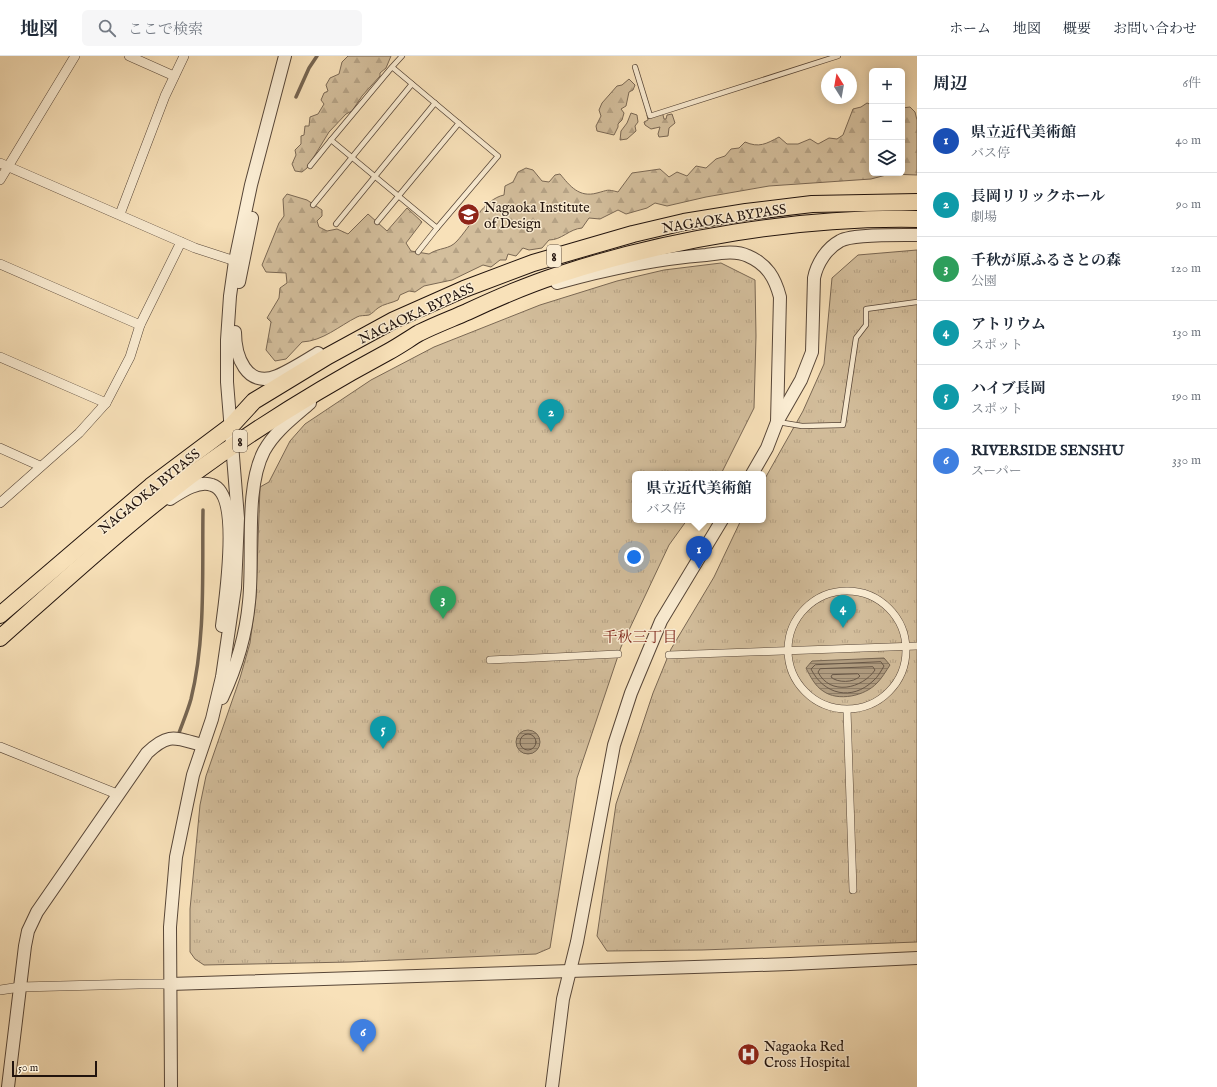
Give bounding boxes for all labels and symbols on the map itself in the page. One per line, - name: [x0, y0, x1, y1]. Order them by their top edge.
- north arrow: [821, 68, 857, 104]
- place label: Nagaoka Institute of Design: [484, 199, 590, 233]
- street label: NAGAOKA BYPASS: [661, 200, 788, 238]
- school or university icon: Nagaoka Institute of Design: [456, 202, 482, 228]
- road number: 8: [547, 245, 561, 267]
- street label: NAGAOKA BYPASS: [356, 279, 477, 349]
- pin: 2: [538, 399, 564, 432]
- road number: 8: [233, 430, 247, 452]
- street label: NAGAOKA BYPASS: [95, 445, 204, 538]
- pin: 1: [686, 536, 712, 569]
- your location: [624, 547, 644, 567]
- pin: 3: [430, 586, 456, 619]
- pin: 4: [830, 595, 856, 628]
- district label: 千秋三丁目: [602, 628, 678, 647]
- pin: 5: [370, 716, 396, 749]
- pin: 6: [350, 1019, 376, 1052]
- place label: Nagaoka Red Cross Hospital: [764, 1038, 850, 1072]
- hospital icon: Nagaoka Red Cross Hospital: [735, 1041, 761, 1067]
- scale bar: [12, 1059, 97, 1078]

